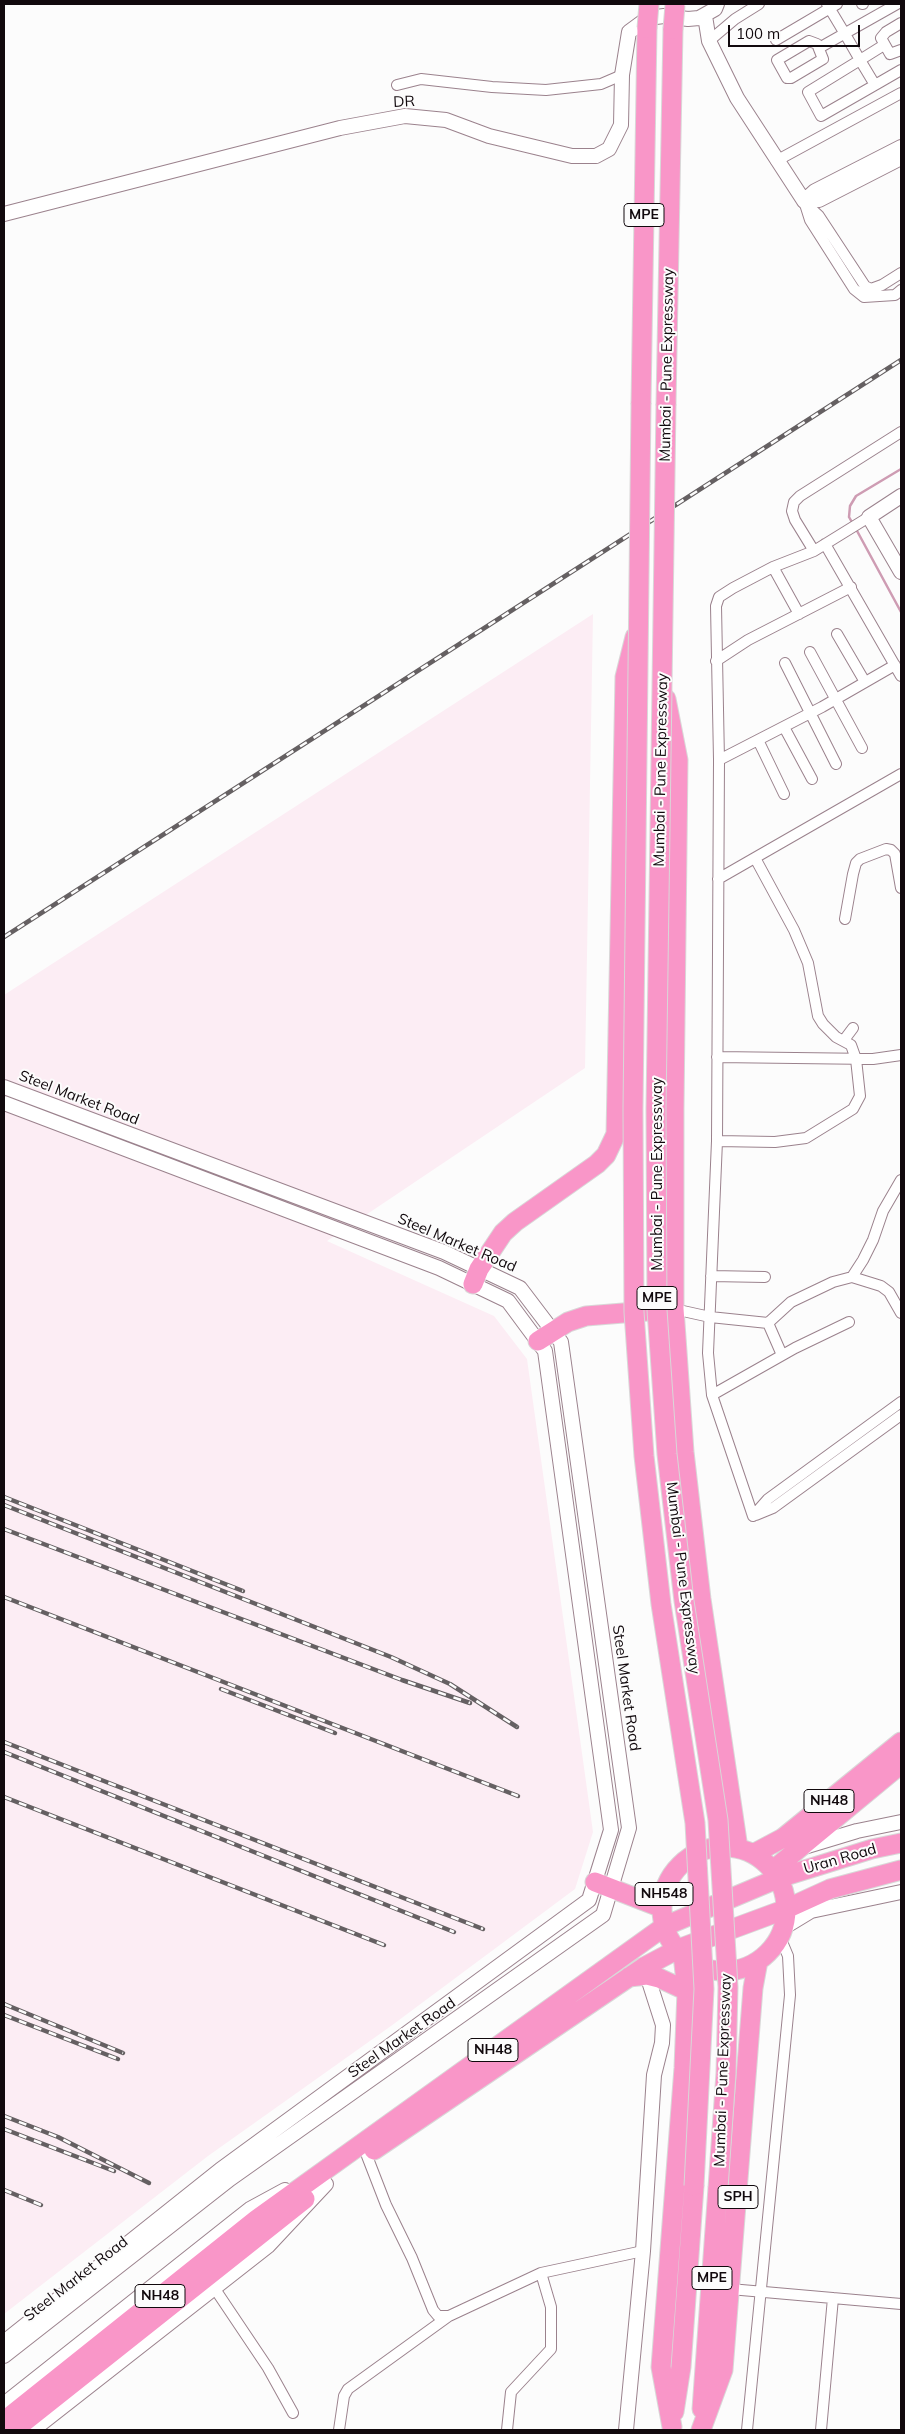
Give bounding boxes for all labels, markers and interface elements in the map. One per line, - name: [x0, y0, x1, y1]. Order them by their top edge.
- scale bar: [730, 15, 862, 47]
- text: 100 m: [736, 24, 780, 43]
- street label: DR: [393, 92, 415, 112]
- road number: MPE: [624, 204, 664, 226]
- street label: Mumbai - Pune Expressway: [656, 268, 678, 462]
- street label: Mumbai - Pune Expressway: [650, 673, 672, 867]
- street label: Steel Market Road: [16, 1067, 142, 1129]
- street label: Mumbai - Pune Expressway: [648, 1077, 666, 1271]
- street label: Steel Market Road: [395, 1210, 519, 1276]
- road number: MPE: [637, 1286, 677, 1310]
- street label: Mumbai - Pune Expressway: [662, 1481, 704, 1675]
- street label: Steel Market Road: [608, 1624, 644, 1752]
- road number: NH48: [804, 1790, 854, 1812]
- street label: Uran Road: [802, 1840, 878, 1878]
- road number: NH548: [635, 1882, 693, 1906]
- street label: Mumbai - Pune Expressway: [711, 1973, 735, 2167]
- street label: Steel Market Road: [345, 1994, 459, 2082]
- road number: NH48: [468, 2038, 518, 2062]
- road number: SPH: [718, 2186, 758, 2208]
- street label: Steel Market Road: [20, 2233, 132, 2325]
- road number: MPE: [692, 2266, 732, 2290]
- road number: NH48: [135, 2284, 185, 2308]

